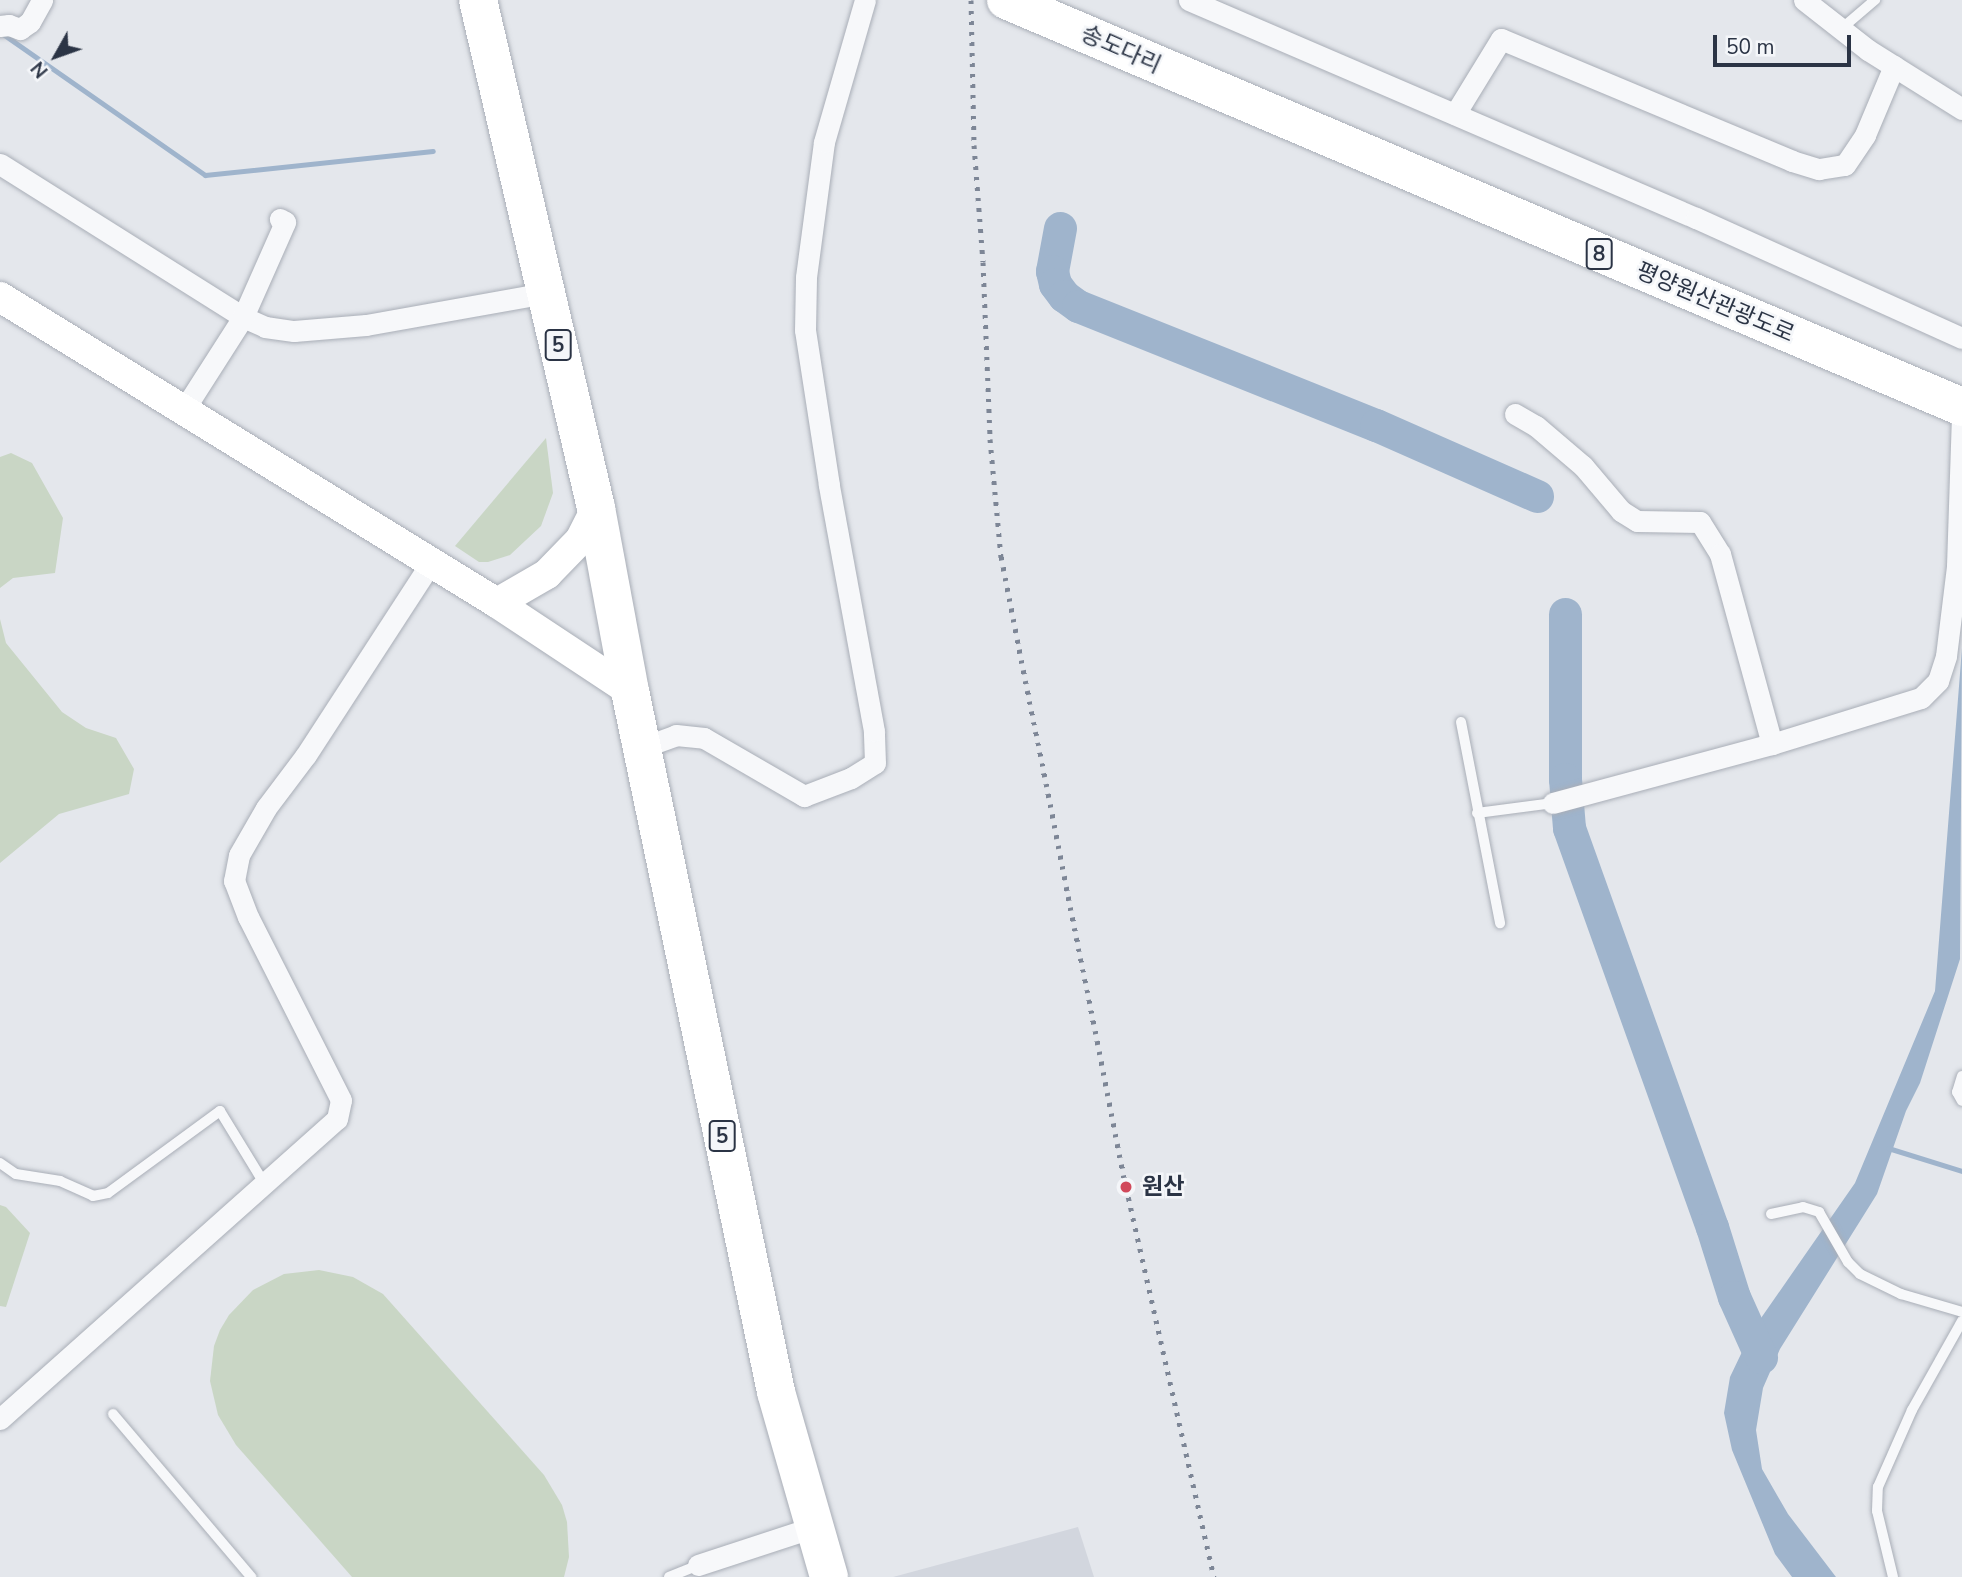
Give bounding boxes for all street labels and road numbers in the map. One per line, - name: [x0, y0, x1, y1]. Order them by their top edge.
- street label: 송도다리: [1077, 20, 1165, 80]
- road number: 8: [1585, 236, 1613, 272]
- street label: 평양원산관광도로: [1632, 257, 1798, 349]
- road number: 5: [544, 328, 572, 362]
- road number: 5: [708, 1118, 736, 1154]

